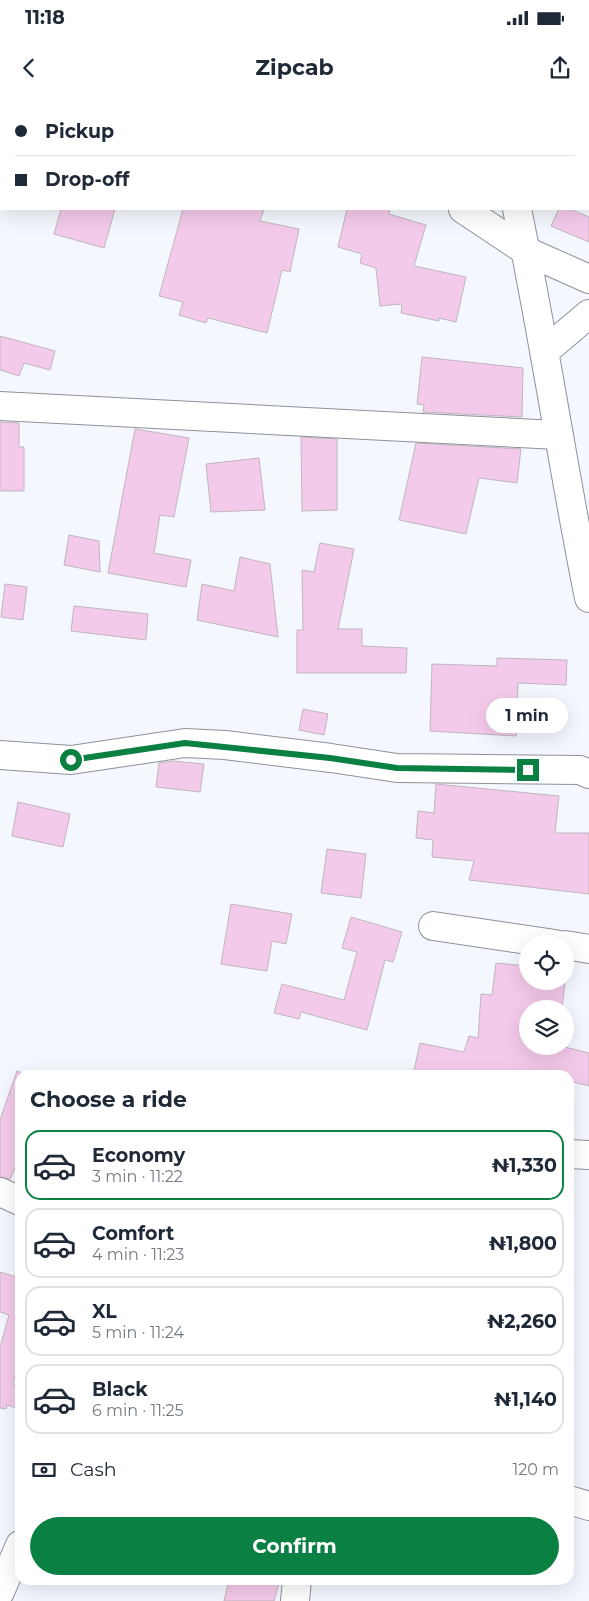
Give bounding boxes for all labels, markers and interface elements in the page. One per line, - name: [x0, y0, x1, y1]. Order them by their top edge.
- text: 11:18: [25, 6, 65, 29]
- icon: back: [15, 54, 43, 82]
- text: Zipcab: [255, 54, 334, 81]
- icon: share: [546, 54, 574, 82]
- text: Pickup: [45, 120, 114, 143]
- text: Drop-off: [45, 168, 129, 191]
- callout: 1 min: [487, 698, 569, 732]
- text: 1 min: [505, 706, 549, 725]
- route start: [60, 749, 82, 771]
- route end: [517, 759, 539, 781]
- map controls: [519, 935, 574, 1055]
- button: locate: [519, 935, 574, 990]
- button: layers: [519, 1000, 574, 1055]
- text: Choose a ride: [30, 1086, 187, 1113]
- icon: car: [32, 1143, 77, 1188]
- text: Economy: [92, 1144, 185, 1167]
- text: ₦1,330: [492, 1154, 557, 1177]
- text: 3 min · 11:22: [92, 1167, 183, 1186]
- icon: car: [32, 1221, 77, 1266]
- text: Comfort: [92, 1222, 174, 1245]
- text: ₦1,800: [489, 1232, 557, 1255]
- text: 4 min · 11:23: [92, 1245, 184, 1264]
- icon: car: [32, 1299, 77, 1344]
- text: XL: [92, 1300, 117, 1323]
- text: ₦2,260: [487, 1310, 557, 1333]
- text: 5 min · 11:24: [92, 1323, 184, 1342]
- icon: car: [32, 1377, 77, 1422]
- text: Black: [92, 1378, 148, 1401]
- text: ₦1,140: [494, 1388, 557, 1411]
- text: 6 min · 11:25: [92, 1401, 184, 1420]
- icon: cash: [30, 1456, 58, 1484]
- text: Cash: [70, 1458, 117, 1481]
- text: 120 m: [512, 1460, 559, 1479]
- button: Confirm: [30, 1517, 559, 1575]

